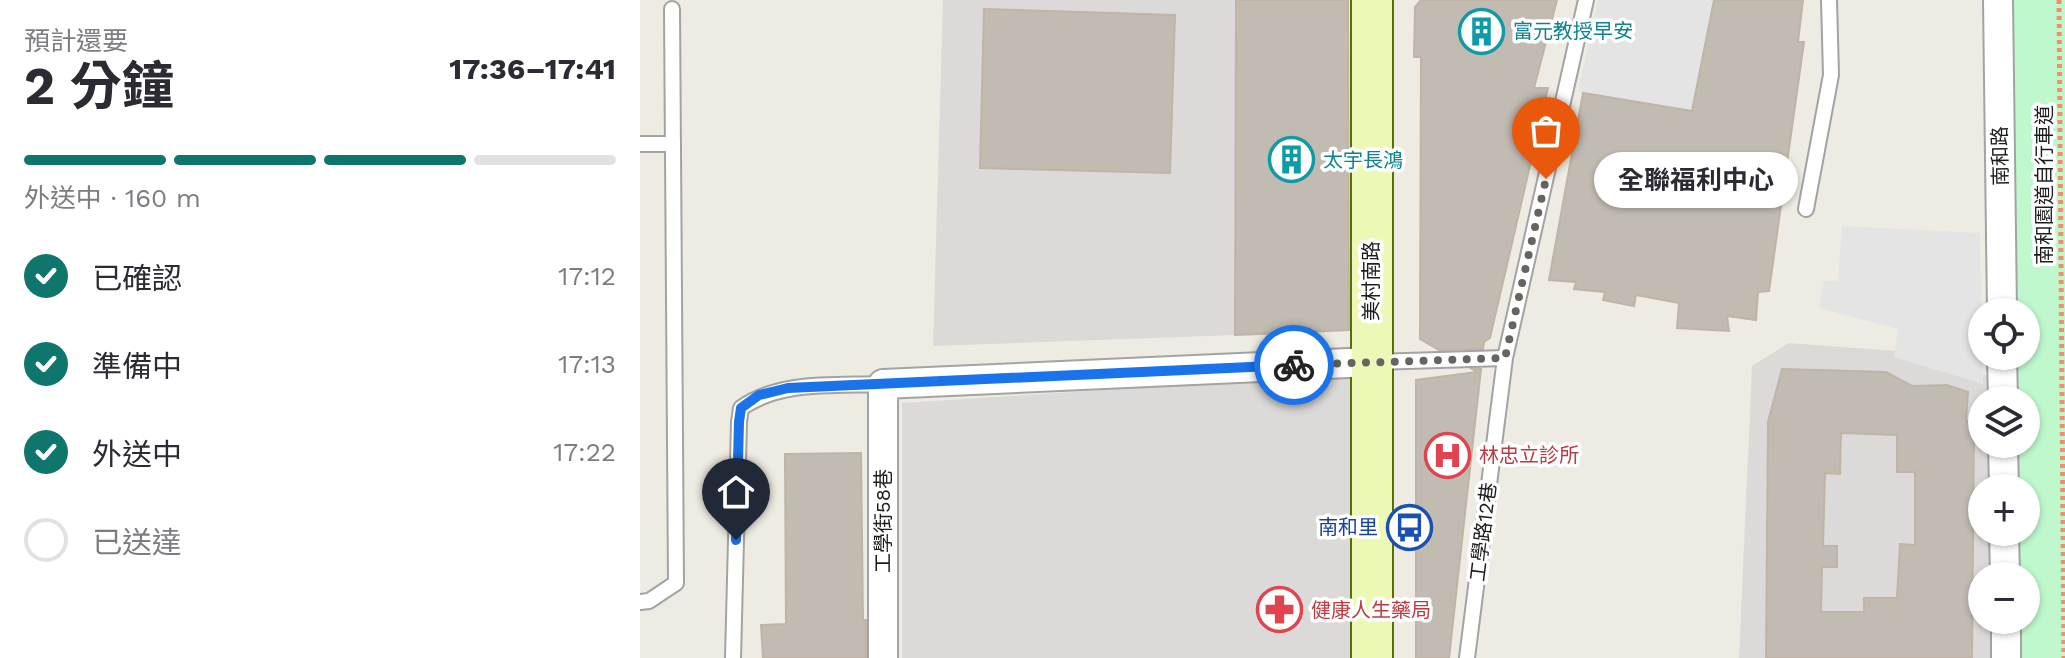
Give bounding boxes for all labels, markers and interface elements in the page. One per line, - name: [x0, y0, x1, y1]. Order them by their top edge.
- building icon: 富元教授早安: [1458, 7, 1506, 55]
- place label: 富元教授早安: [1513, 19, 1633, 43]
- text: 預計還要: [24, 26, 128, 56]
- text: 17:36–17:41: [449, 51, 616, 86]
- text: 2 分鐘: [24, 56, 174, 117]
- pin: [1512, 97, 1580, 179]
- street label: 南和園道自行車道: [2032, 105, 2056, 265]
- icon: bag: [1524, 109, 1568, 153]
- street label: 南和路: [1987, 126, 2013, 186]
- building icon: 太宇長鴻: [1268, 136, 1316, 184]
- place label: 太宇長鴻: [1323, 148, 1403, 172]
- callout: 全聯福利中心: [1594, 151, 1798, 207]
- text: 全聯福利中心: [1618, 165, 1774, 195]
- text: 外送中 · 160 m: [24, 183, 201, 213]
- street label: 美村南路: [1359, 241, 1383, 321]
- icon: check: [24, 254, 68, 298]
- text: 已確認: [92, 261, 182, 296]
- text: 17:12: [558, 261, 616, 291]
- map controls: [1968, 298, 2040, 634]
- button: locate: [1968, 298, 2040, 370]
- courier: [1254, 325, 1334, 405]
- icon: check: [24, 342, 68, 386]
- icon: bike: [1272, 343, 1316, 387]
- text: 準備中: [92, 349, 182, 384]
- text: 17:13: [558, 349, 616, 379]
- button: layers: [1968, 386, 2040, 458]
- icon: check: [24, 430, 68, 474]
- hospital icon: 林忠立診所: [1424, 431, 1472, 479]
- text: 外送中: [92, 437, 182, 472]
- text: 17:22: [553, 437, 616, 467]
- place label: 林忠立診所: [1479, 443, 1579, 467]
- pin: [702, 458, 770, 540]
- street label: 工學街58巷: [871, 469, 895, 573]
- icon: home: [714, 470, 758, 514]
- button: +: [1968, 474, 2040, 546]
- street label: 工學路12巷: [1465, 481, 1501, 583]
- bus stop icon: 南和里: [1385, 503, 1433, 551]
- place label: 南和里: [1318, 515, 1378, 539]
- text: 已送達: [92, 525, 182, 560]
- button: −: [1968, 562, 2040, 634]
- pharmacy icon: 健康人生藥局: [1256, 586, 1304, 634]
- place label: 健康人生藥局: [1311, 598, 1431, 622]

